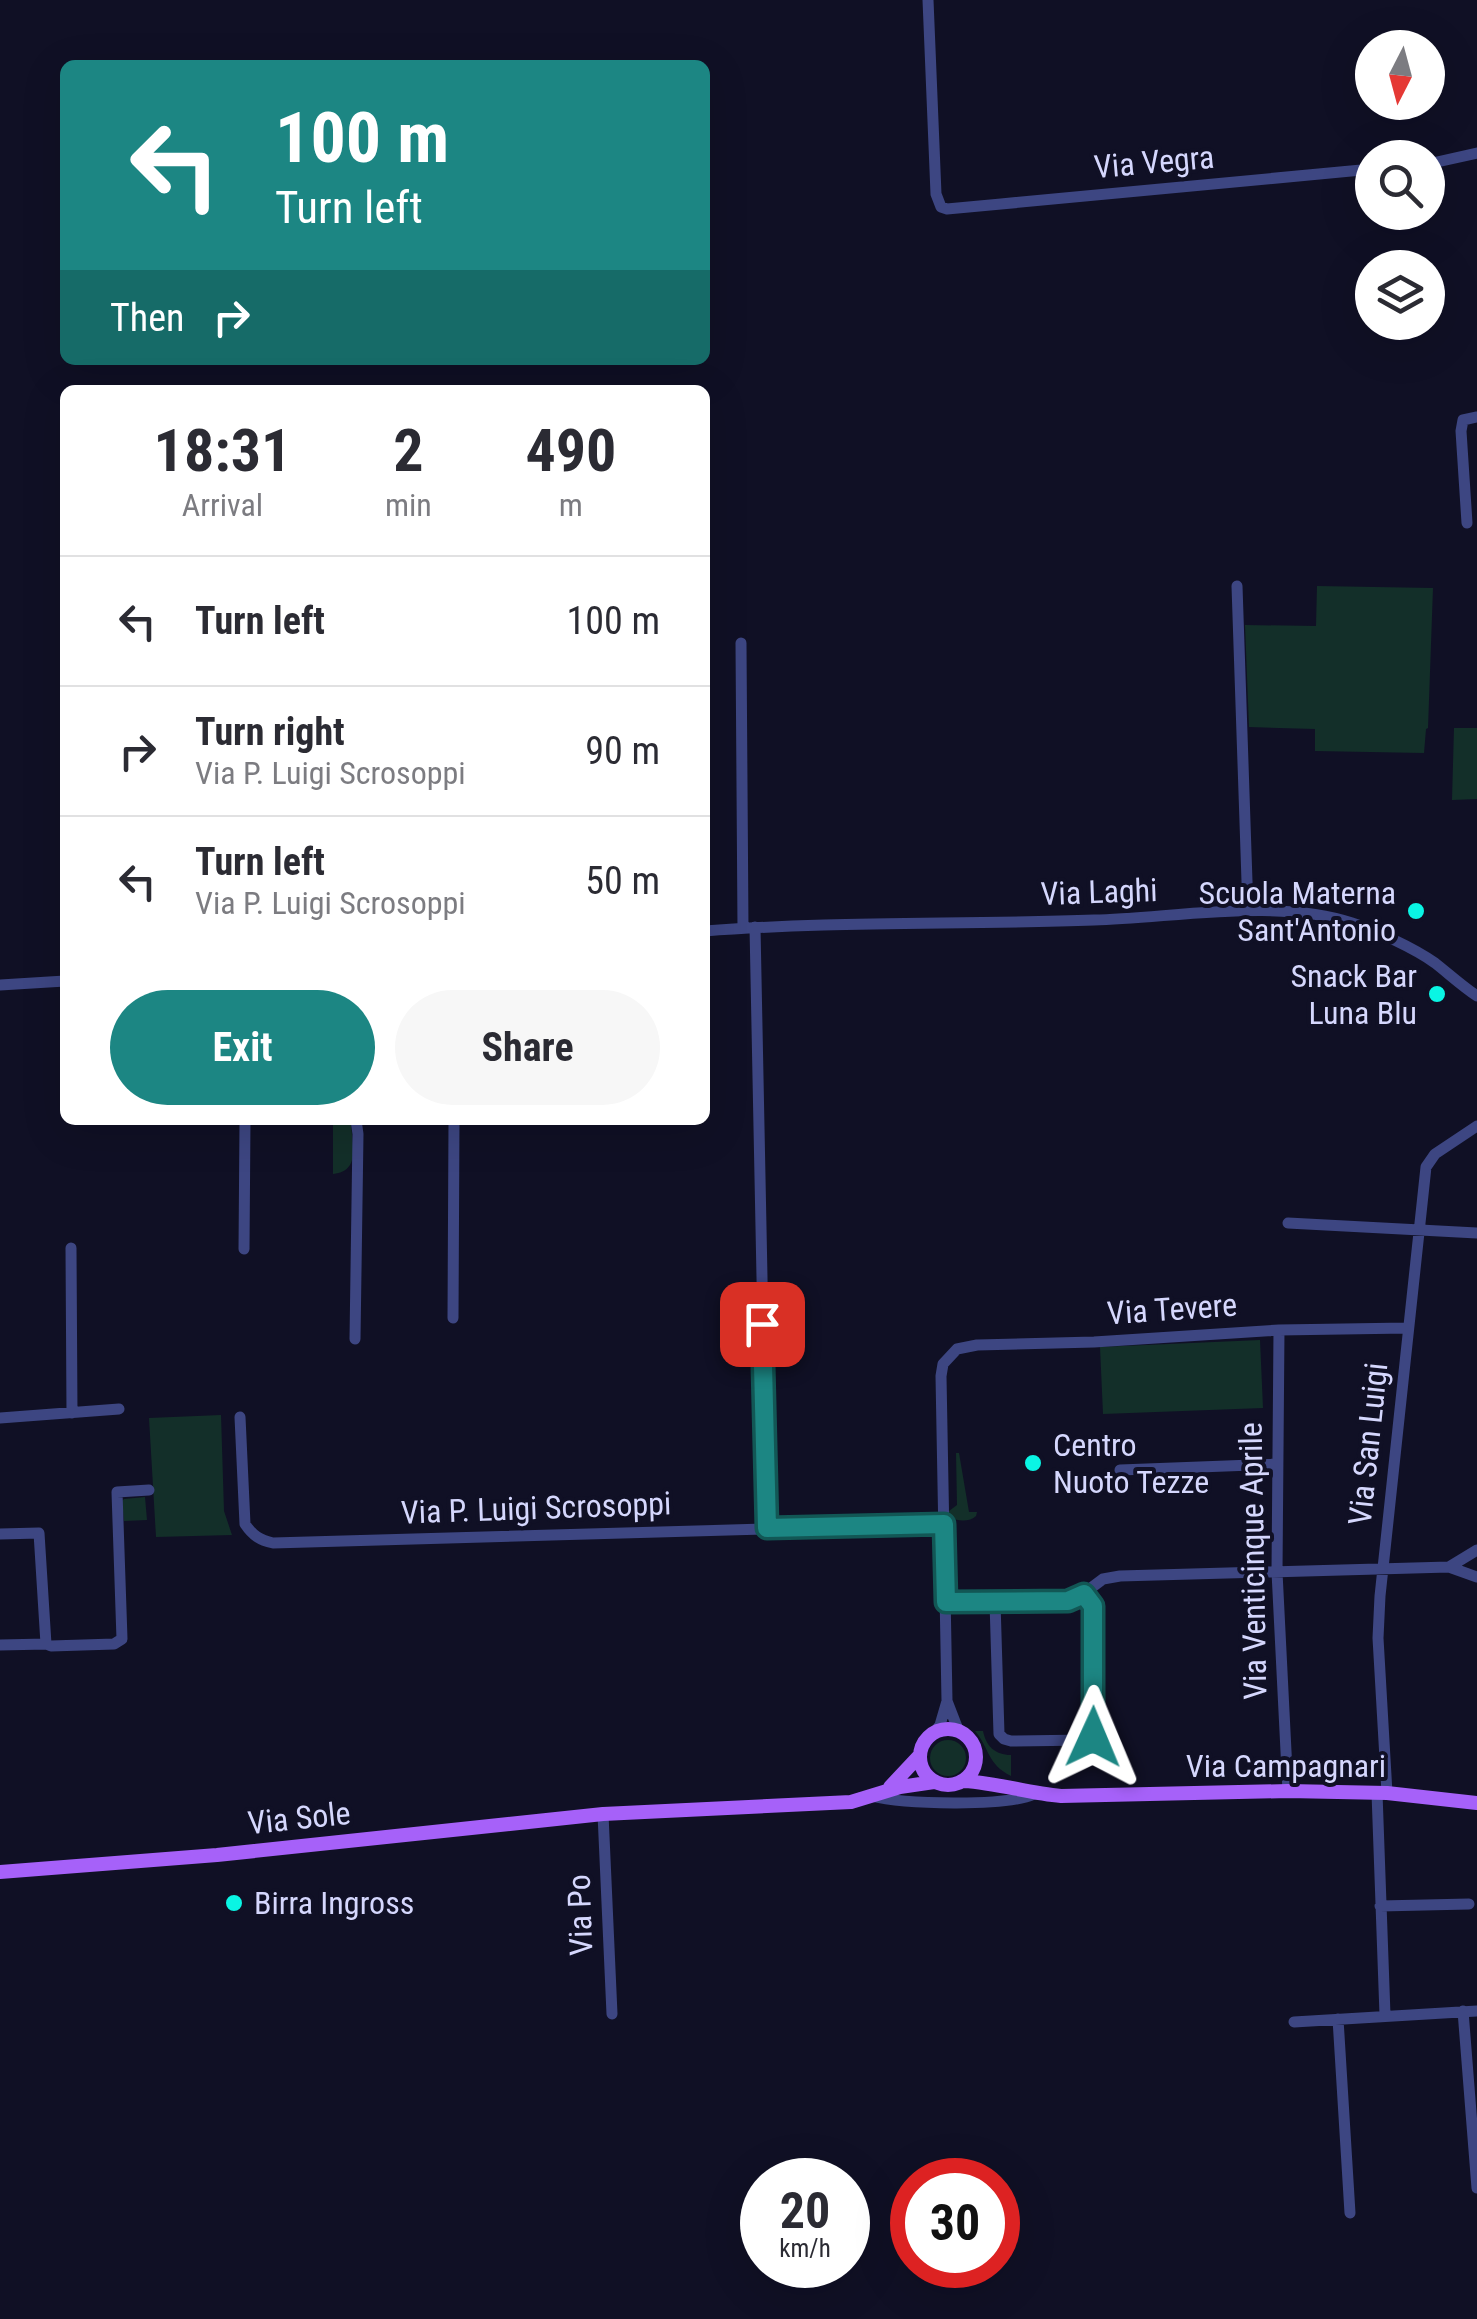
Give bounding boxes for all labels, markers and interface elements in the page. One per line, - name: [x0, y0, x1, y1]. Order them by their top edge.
- north arrow: [1355, 30, 1445, 120]
- map controls: [1355, 30, 1445, 340]
- text: 100 m: [275, 97, 449, 179]
- icon: left: [110, 100, 240, 230]
- street label: Via Vegra: [1092, 138, 1216, 186]
- button: search: [1355, 140, 1445, 230]
- text: Turn left: [275, 181, 423, 234]
- button: layers: [1355, 250, 1445, 340]
- icon: right: [204, 290, 259, 345]
- text: Then: [110, 296, 184, 340]
- text: 18:31: [154, 415, 291, 486]
- text: 2: [393, 415, 424, 486]
- text: 490: [525, 415, 616, 486]
- text: Arrival: [182, 486, 263, 524]
- text: min: [385, 486, 432, 524]
- text: m: [559, 486, 583, 524]
- icon: left: [110, 594, 165, 649]
- text: Turn left: [195, 599, 325, 643]
- text: 100 m: [566, 599, 660, 643]
- text: Turn right: [195, 710, 345, 754]
- icon: right: [110, 724, 165, 779]
- text: 90 m: [585, 729, 660, 773]
- text: Via P. Luigi Scrosoppi: [195, 754, 466, 792]
- text: Turn left: [195, 840, 325, 884]
- icon: left: [110, 854, 165, 909]
- text: 50 m: [585, 859, 660, 903]
- street label: Via Laghi: [1040, 871, 1158, 913]
- place label: Scuola Materna Sant'Antonio: [1199, 874, 1396, 949]
- text: Via P. Luigi Scrosoppi: [195, 884, 466, 922]
- marker: Scuola Materna Sant'Antonio: [1405, 900, 1427, 922]
- place label: Snack Bar Luna Blu: [1290, 957, 1417, 1032]
- marker: Snack Bar Luna Blu: [1426, 983, 1448, 1005]
- button: Exit: [110, 990, 375, 1105]
- button: Share: [395, 990, 660, 1105]
- pin: [720, 1282, 805, 1367]
- street label: Via Tevere: [1106, 1286, 1238, 1332]
- icon: arrive: [735, 1297, 790, 1352]
- street label: Via San Luigi: [1341, 1361, 1395, 1527]
- street label: Via Venticinque Aprile: [1232, 1422, 1274, 1700]
- place label: Centro Nuoto Tezze: [1053, 1426, 1209, 1501]
- marker: Centro Nuoto Tezze: [1022, 1452, 1044, 1474]
- street label: Via P. Luigi Scrosoppi: [400, 1484, 672, 1532]
- position arrow: [1041, 1685, 1145, 1789]
- street label: Via Campagnari: [1186, 1747, 1386, 1785]
- street label: Via Sole: [246, 1794, 352, 1842]
- street label: Via Po: [560, 1874, 600, 1956]
- place label: Birra Ingross: [254, 1884, 414, 1922]
- marker: Birra Ingross: [223, 1892, 245, 1914]
- speed limit sign: 30: [890, 2158, 1020, 2288]
- text: 20: [780, 2182, 830, 2240]
- text: km/h: [779, 2234, 831, 2263]

